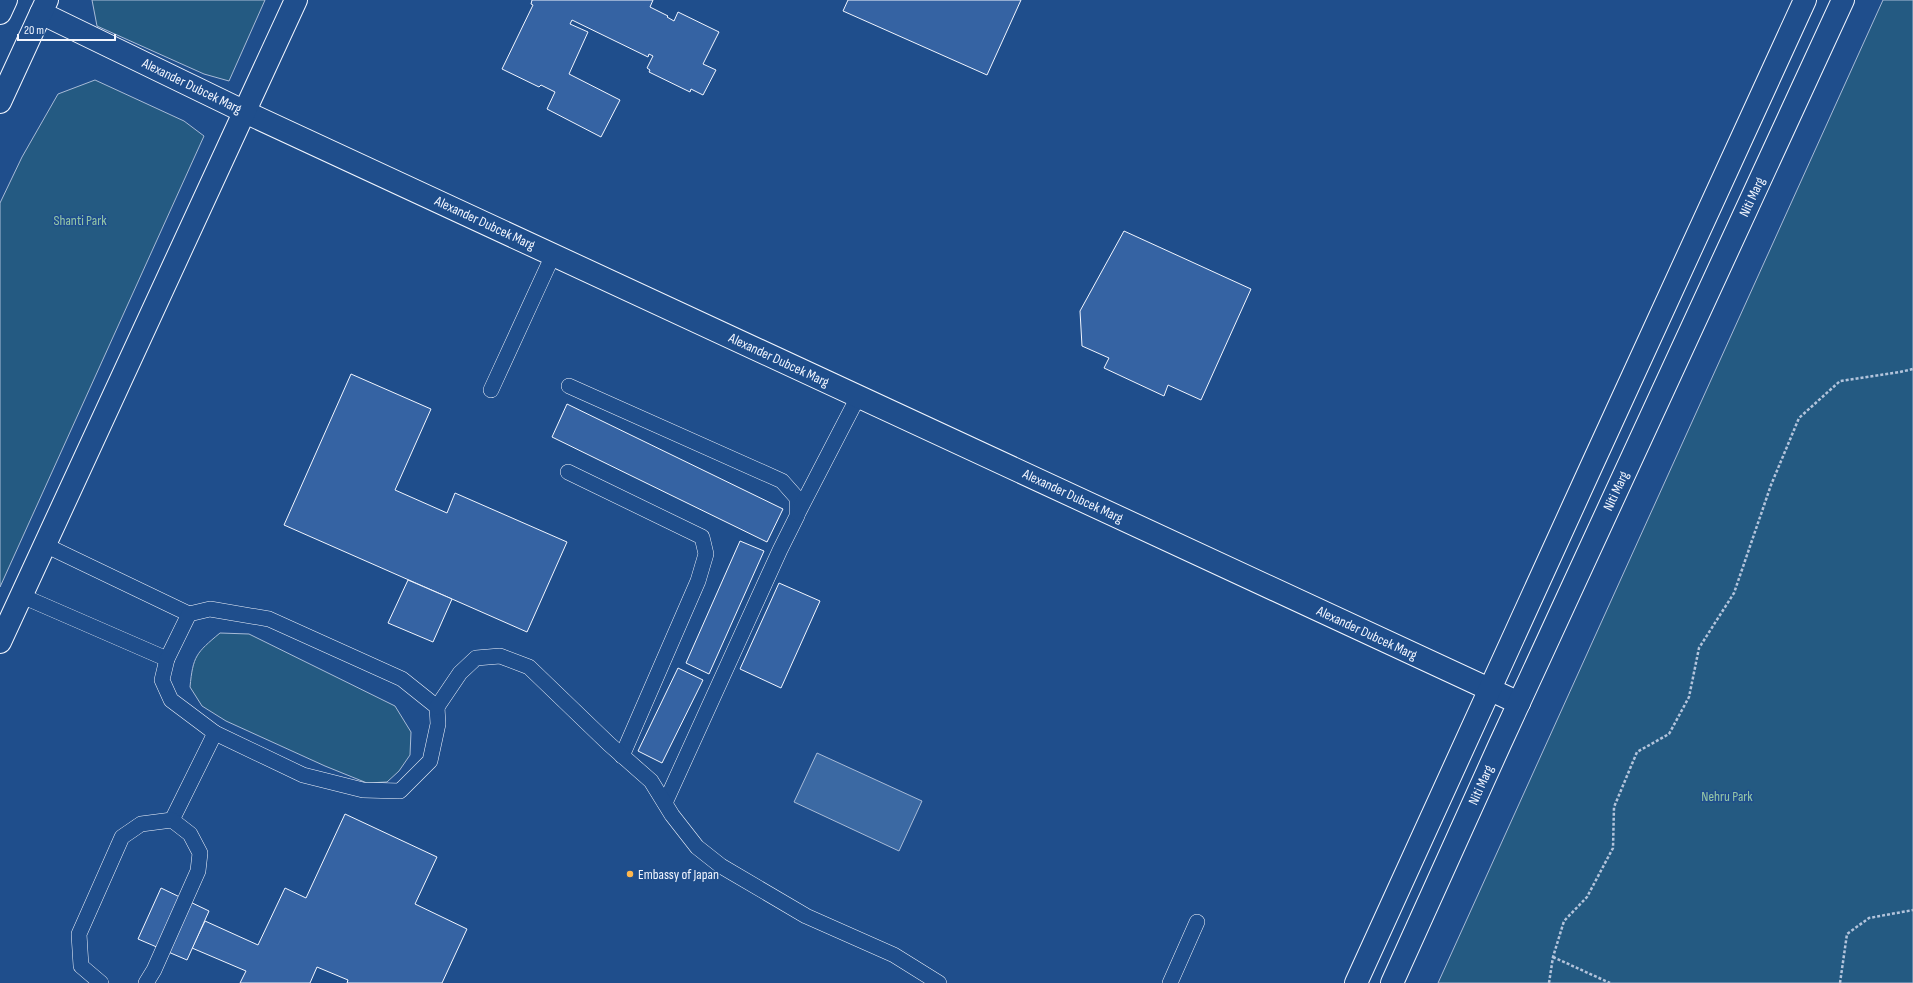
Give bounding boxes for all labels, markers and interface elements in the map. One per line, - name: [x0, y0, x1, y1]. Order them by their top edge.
- scale bar: [18, 16, 115, 42]
- text: 20 m: [24, 23, 44, 38]
- street label: Alexander Dubcek Marg: [139, 54, 245, 118]
- street label: Niti Marg: [1735, 174, 1769, 220]
- street label: Alexander Dubcek Marg: [431, 192, 538, 254]
- park label: Shanti Park: [53, 212, 107, 229]
- street label: Alexander Dubcek Marg: [725, 329, 832, 391]
- street label: Alexander Dubcek Marg: [1019, 465, 1126, 527]
- street label: Niti Marg: [1599, 468, 1633, 514]
- street label: Alexander Dubcek Marg: [1313, 602, 1420, 664]
- street label: Niti Marg: [1465, 762, 1497, 808]
- park label: Nehru Park: [1701, 788, 1753, 805]
- place label: Embassy of Japan: [638, 866, 719, 883]
- marker: Embassy of Japan: [625, 869, 635, 879]

